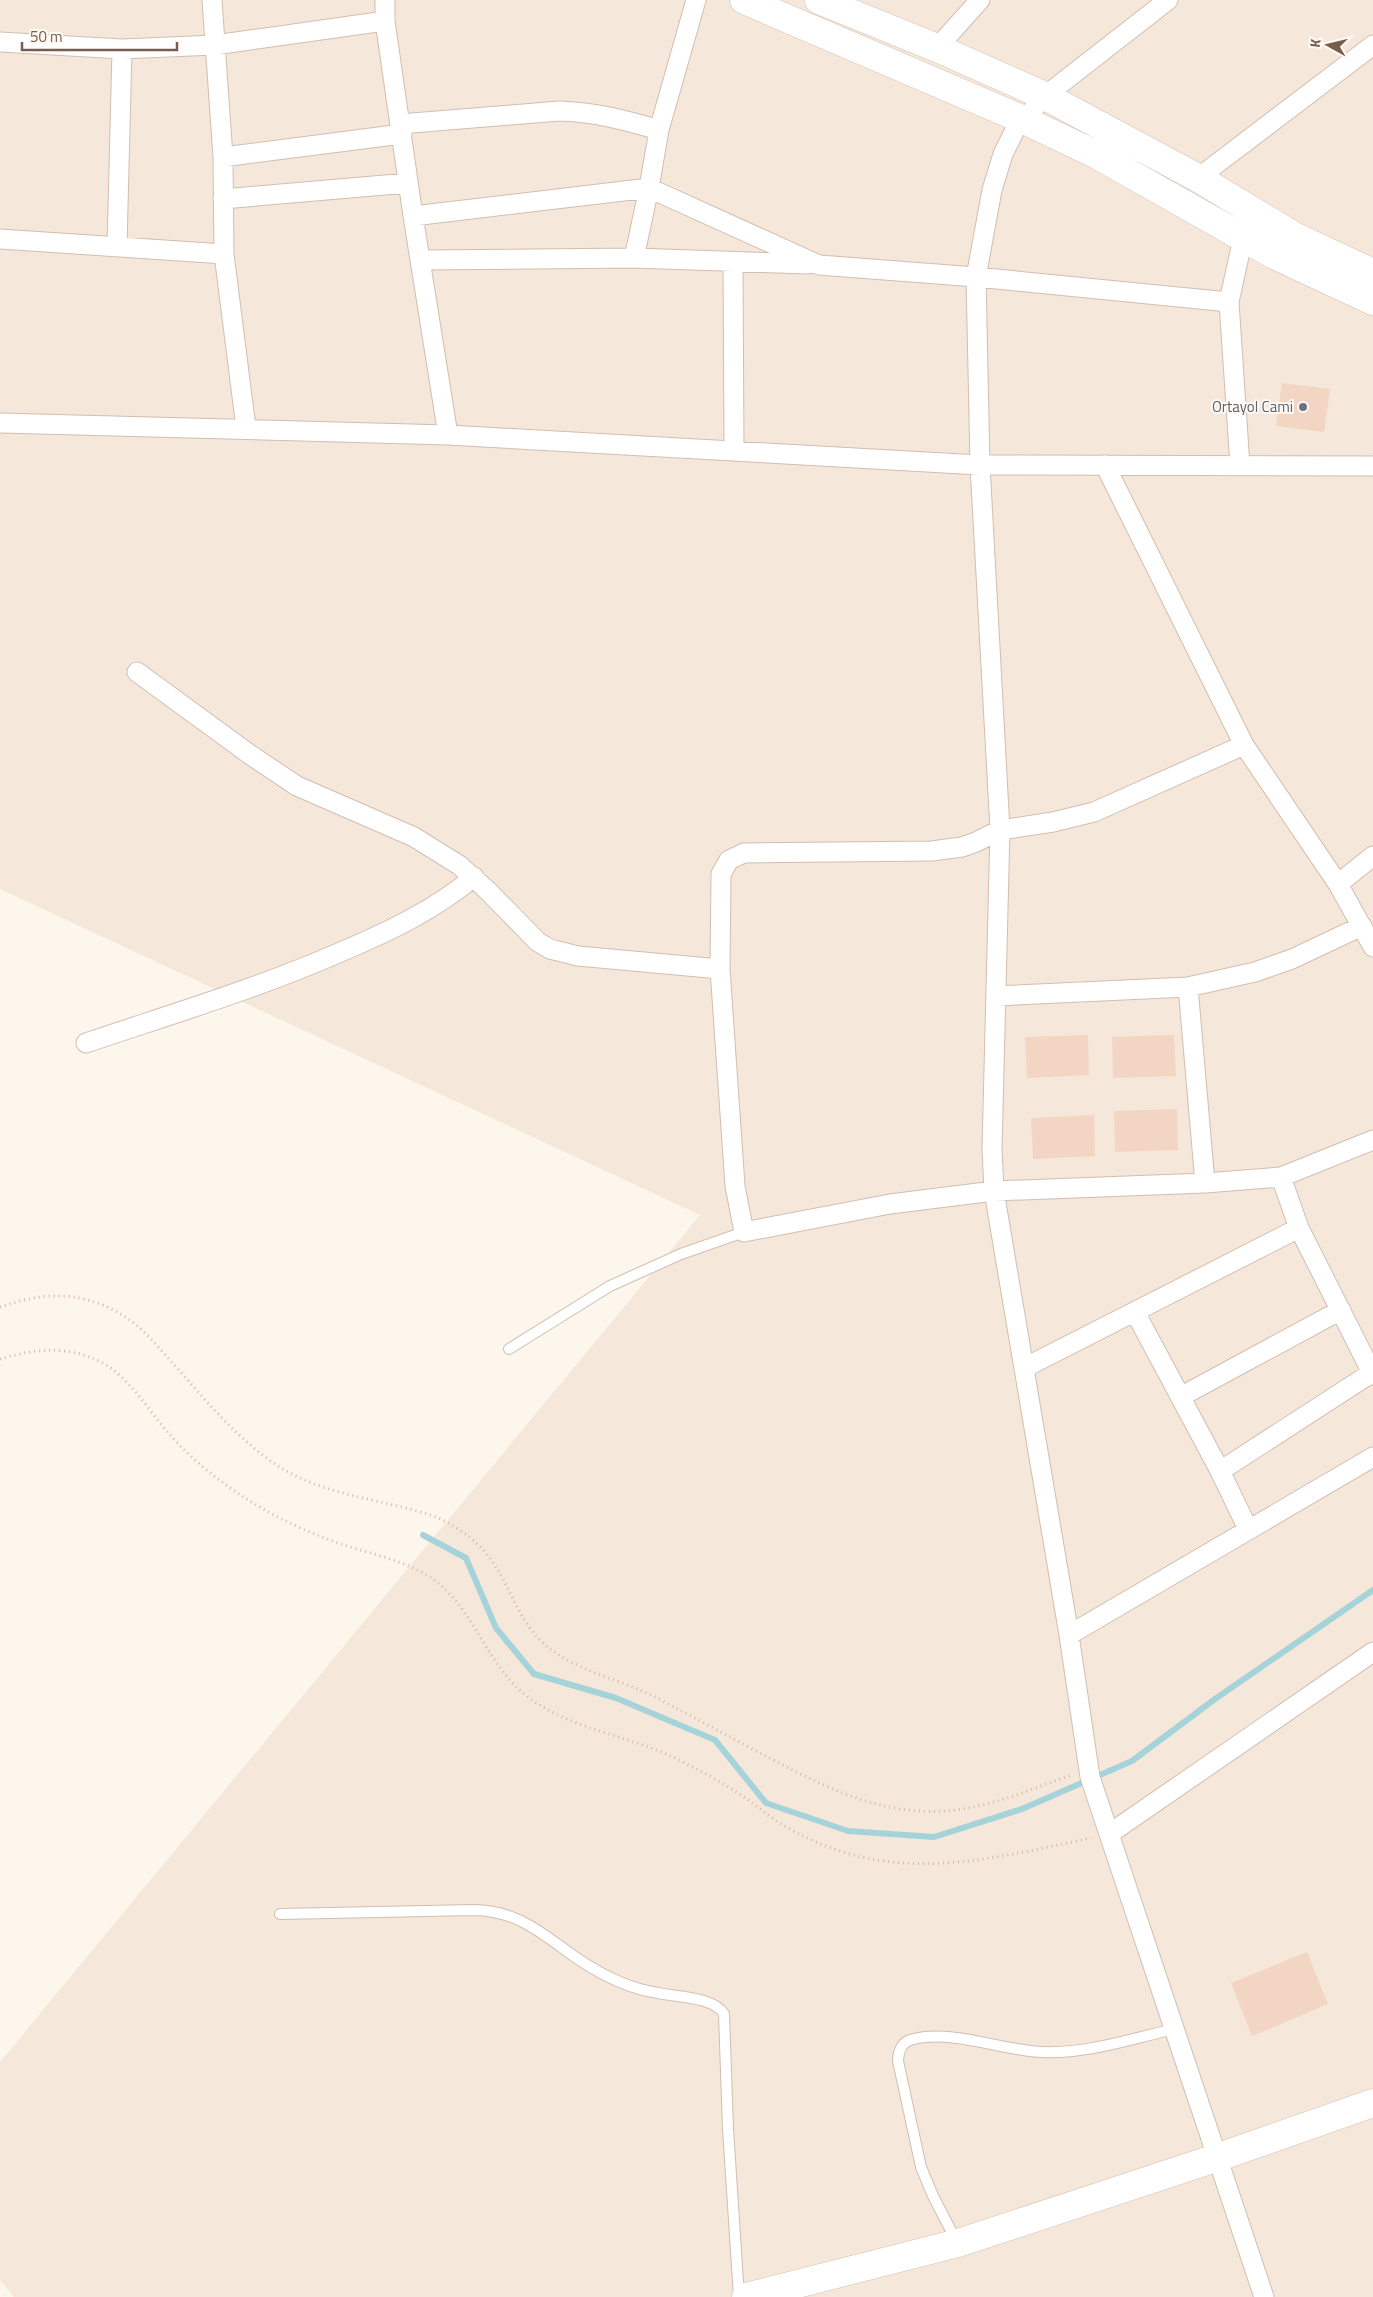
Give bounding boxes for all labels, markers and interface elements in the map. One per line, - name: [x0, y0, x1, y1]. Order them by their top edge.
- scale bar: [22, 20, 178, 52]
- north arrow: [1303, 20, 1353, 70]
- text: 50 m: [30, 25, 63, 48]
- text: K: [1304, 37, 1326, 49]
- place label: Ortayol Cami: [1212, 395, 1293, 418]
- marker: Ortayol Cami: [1297, 401, 1309, 413]

